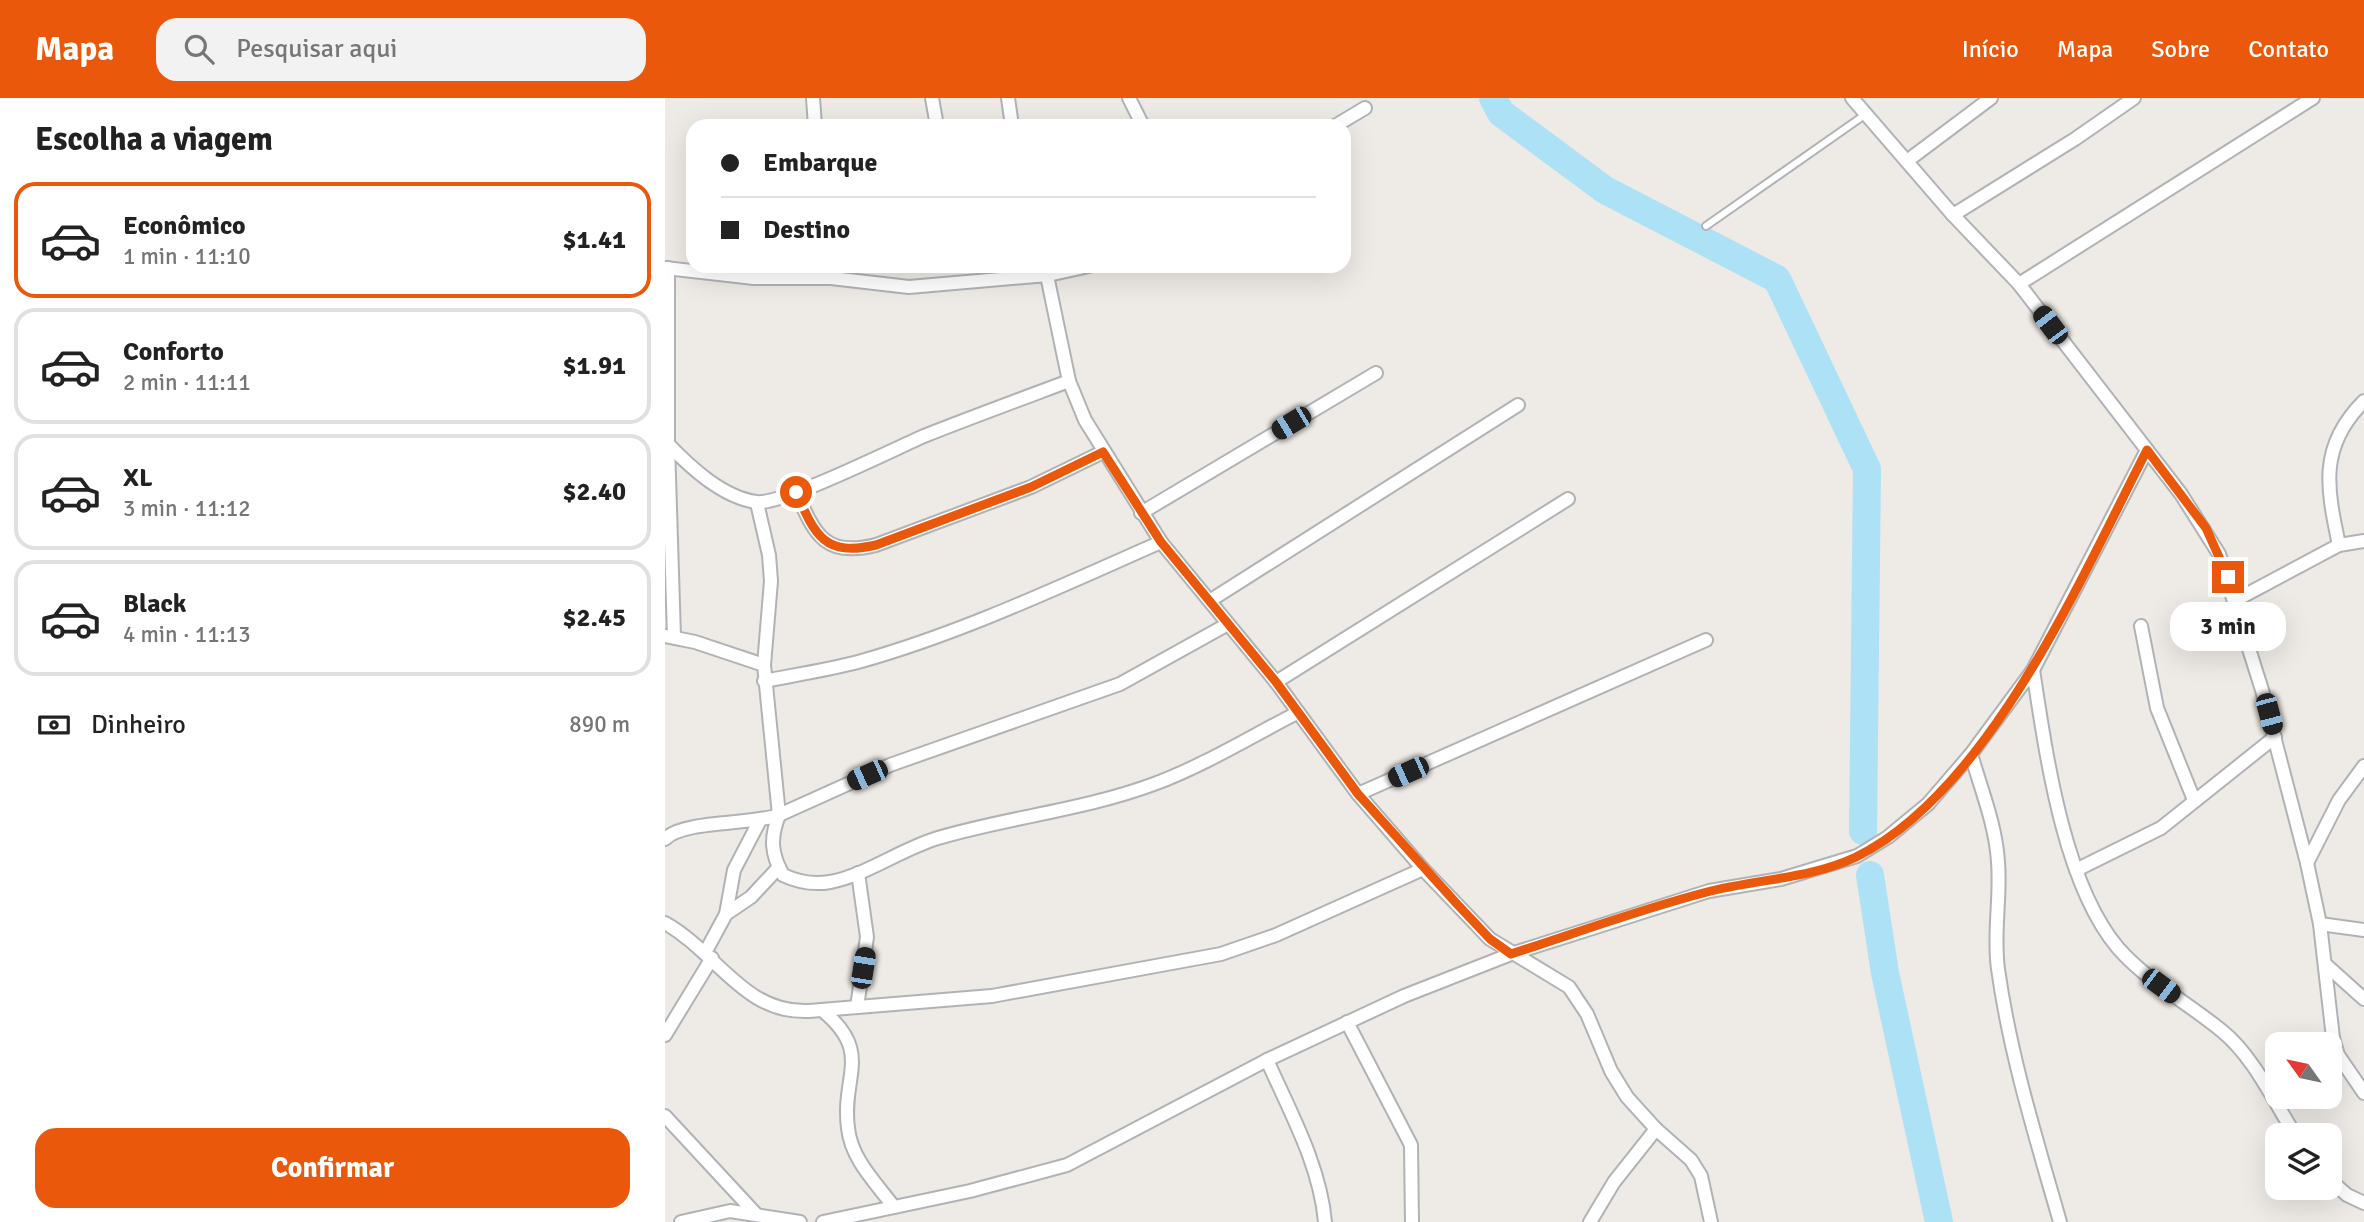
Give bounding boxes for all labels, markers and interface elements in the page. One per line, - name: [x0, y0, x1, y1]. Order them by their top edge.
- search box: [156, 18, 646, 81]
- text: Mapa: [35, 29, 114, 70]
- icon: search: [180, 30, 218, 68]
- text: Pesquisar aqui: [236, 33, 397, 65]
- text: Início: [1962, 34, 2019, 64]
- text: Mapa: [2057, 34, 2113, 64]
- text: Sobre: [2151, 34, 2210, 64]
- text: Contato: [2248, 34, 2329, 64]
- text: Escolha a viagem: [35, 120, 273, 159]
- text: Embarque: [763, 147, 877, 179]
- icon: car: [39, 209, 102, 272]
- text: Econômico: [123, 210, 246, 242]
- text: Destino: [763, 214, 850, 246]
- text: $1.41: [562, 224, 626, 256]
- text: 1 min · 11:10: [123, 242, 251, 271]
- car: [2029, 302, 2072, 348]
- icon: car: [39, 335, 102, 398]
- text: Conforto: [123, 336, 224, 368]
- text: $1.91: [562, 350, 626, 382]
- text: 2 min · 11:11: [123, 368, 251, 397]
- car: [1268, 403, 1315, 443]
- icon: car: [39, 461, 102, 524]
- text: XL: [123, 462, 153, 494]
- text: $2.40: [562, 476, 626, 508]
- route start: [780, 476, 812, 508]
- text: 3 min · 11:12: [123, 494, 251, 523]
- route end: [2212, 561, 2244, 593]
- icon: car: [39, 587, 102, 650]
- text: Black: [123, 588, 186, 620]
- text: $2.45: [562, 602, 626, 634]
- callout: 3 min: [2170, 602, 2286, 650]
- text: 3 min: [2200, 612, 2256, 641]
- text: 4 min · 11:13: [123, 620, 251, 649]
- car: [2254, 691, 2285, 737]
- icon: cash: [35, 706, 73, 744]
- text: Dinheiro: [91, 709, 186, 741]
- text: 890 m: [569, 710, 630, 739]
- car: [1385, 754, 1432, 790]
- car: [844, 757, 891, 793]
- car: [850, 946, 877, 990]
- car: [2138, 965, 2185, 1007]
- north arrow: [2265, 1032, 2341, 1110]
- map controls: [2265, 1032, 2342, 1200]
- button: layers: [2265, 1123, 2342, 1200]
- button: Confirmar: [35, 1128, 630, 1208]

